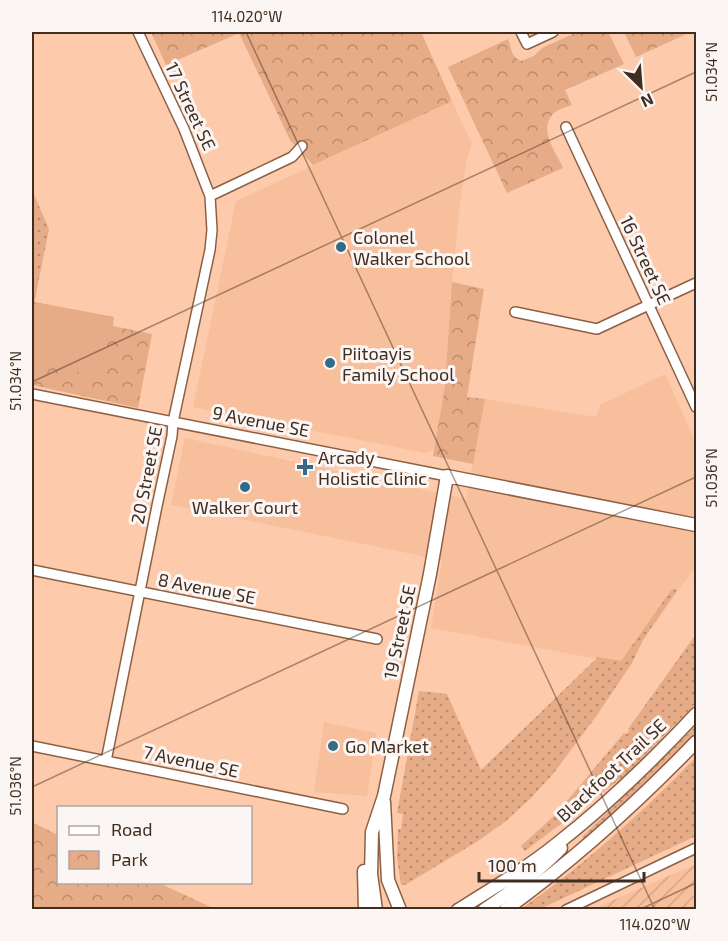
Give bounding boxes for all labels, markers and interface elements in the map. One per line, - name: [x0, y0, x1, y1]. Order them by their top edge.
- text: 114.020°W: [212, 7, 282, 25]
- text: 51.034°N: [702, 42, 720, 102]
- north arrow: [611, 57, 671, 117]
- street label: 17 Street SE: [161, 58, 221, 154]
- text: N: [638, 90, 657, 112]
- street label: 16 Street SE: [616, 212, 676, 308]
- place label: Colonel Walker School: [353, 226, 470, 269]
- marker: Colonel Walker School: [334, 240, 348, 254]
- place label: Piitoayis Family School: [342, 342, 455, 385]
- text: 51.034°N: [6, 351, 24, 411]
- marker: Piitoayis Family School: [323, 356, 337, 370]
- street label: 9 Avenue SE: [211, 401, 311, 441]
- street label: 20 Street SE: [126, 424, 166, 526]
- place label: Arcady Holistic Clinic: [318, 446, 427, 489]
- text: 51.036°N: [702, 448, 720, 508]
- marker: Arcady Holistic Clinic: [296, 458, 314, 476]
- marker: Walker Court: [238, 480, 252, 494]
- place label: Walker Court: [192, 496, 298, 518]
- street label: 8 Avenue SE: [156, 568, 258, 608]
- street label: 19 Street SE: [378, 583, 420, 681]
- street label: Blackfoot Trail SE: [552, 714, 670, 826]
- place label: Go Market: [345, 735, 429, 757]
- marker: Go Market: [326, 739, 340, 753]
- street label: 7 Avenue SE: [141, 740, 241, 782]
- text: 51.036°N: [6, 756, 24, 816]
- legend: [57, 806, 252, 884]
- text: Road: [111, 818, 152, 840]
- scale bar: [479, 845, 644, 883]
- text: Park: [111, 848, 148, 870]
- text: 100 m: [488, 854, 537, 876]
- text: 114.020°W: [620, 915, 690, 933]

